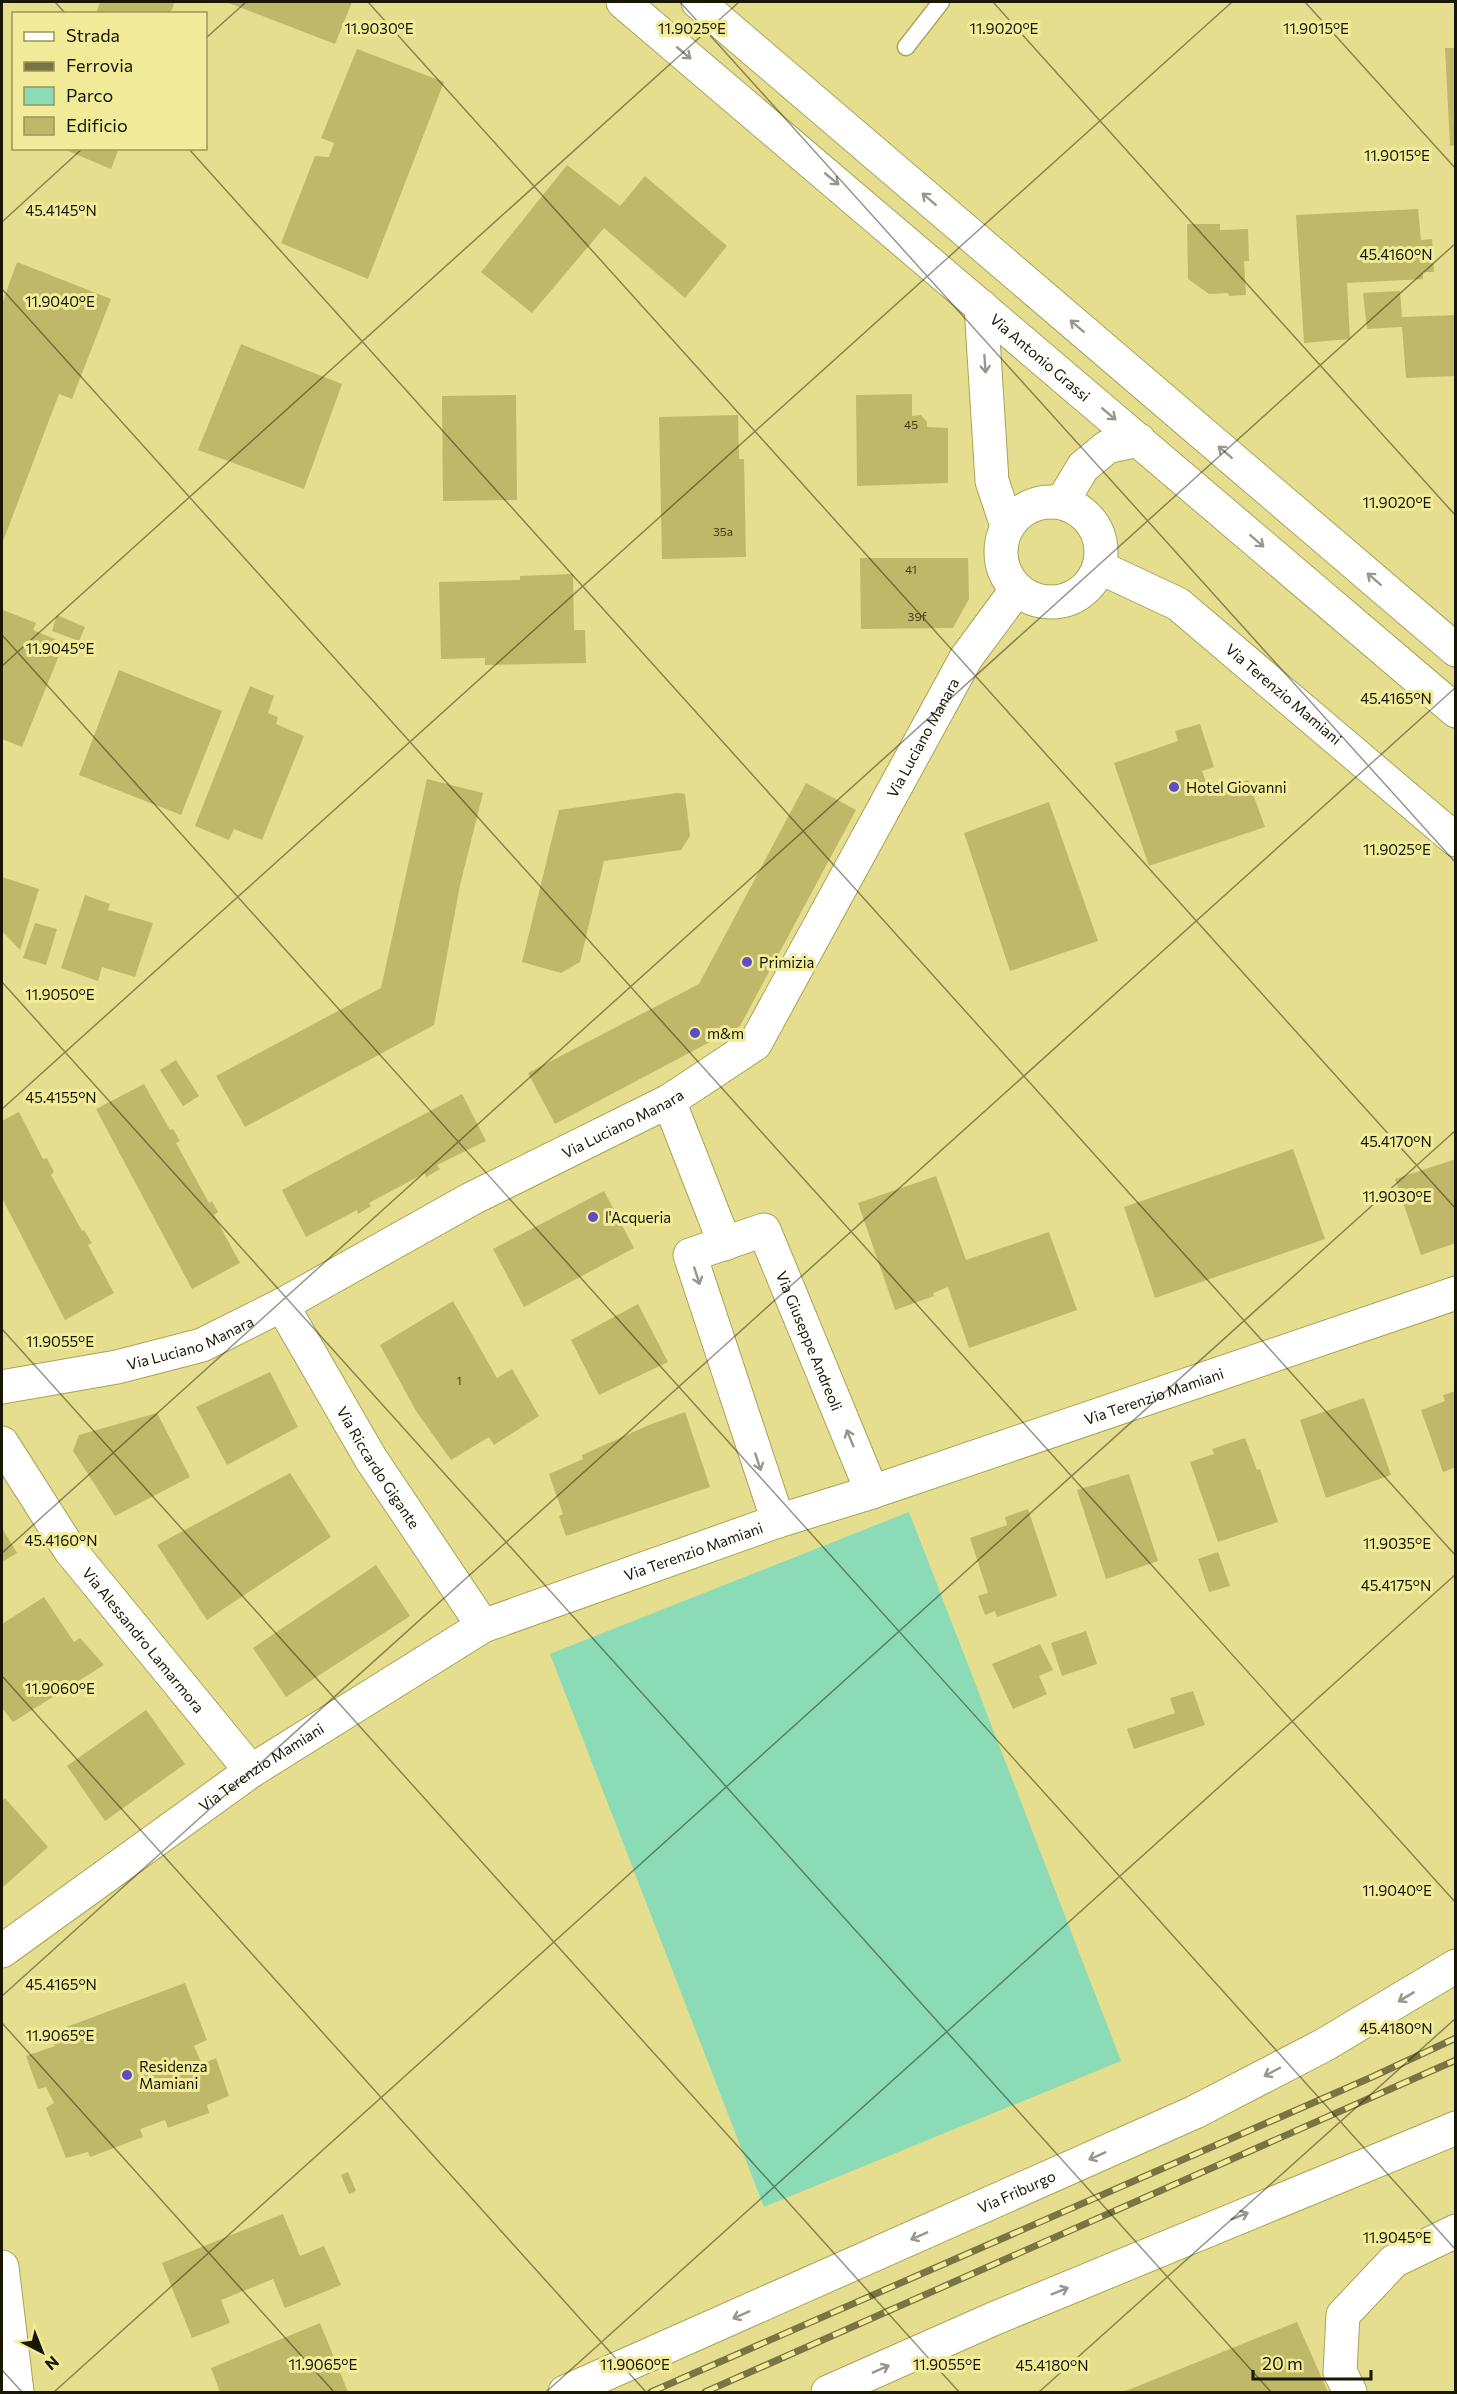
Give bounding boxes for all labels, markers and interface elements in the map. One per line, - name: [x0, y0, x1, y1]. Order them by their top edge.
- legend: [12, 12, 207, 150]
- text: 11.9030°E: [344, 19, 414, 37]
- text: 11.9025°E: [658, 19, 726, 37]
- text: 11.9020°E: [970, 19, 1039, 37]
- text: 11.9015°E: [1283, 19, 1349, 37]
- text: Strada: [66, 24, 120, 46]
- one-way arrow: [676, 46, 691, 60]
- text: Ferrovia: [66, 54, 133, 76]
- text: Parco: [66, 84, 113, 106]
- text: Edificio: [66, 114, 128, 136]
- text: 11.9015°E: [1364, 146, 1430, 164]
- one-way arrow: [824, 173, 840, 186]
- one-way arrow: [922, 192, 937, 206]
- text: 45.4145°N: [25, 201, 97, 219]
- text: 45.4160°N: [1360, 245, 1432, 263]
- text: 11.9040°E: [25, 292, 95, 310]
- street label: Via Antonio Grassi: [987, 310, 1094, 405]
- one-way arrow: [1069, 319, 1085, 332]
- one-way arrow: [979, 354, 990, 374]
- one-way arrow: [1101, 408, 1117, 421]
- house number: 45: [904, 417, 918, 431]
- one-way arrow: [1218, 445, 1233, 459]
- text: 11.9020°E: [1363, 493, 1432, 511]
- house number: 35a: [713, 524, 733, 538]
- one-way arrow: [1249, 534, 1264, 548]
- house number: 41: [905, 562, 917, 576]
- one-way arrow: [1366, 572, 1381, 586]
- house number: 39f: [908, 609, 927, 623]
- text: 11.9045°E: [26, 639, 94, 657]
- street label: Via Terenzio Mamiani: [1222, 640, 1345, 748]
- street label: Via Luciano Manara: [883, 675, 962, 801]
- text: 45.4165°N: [1360, 689, 1432, 707]
- place label: Hotel Giovanni: [1186, 778, 1287, 796]
- marker: Hotel Giovanni: [1167, 780, 1181, 794]
- text: 11.9025°E: [1363, 840, 1431, 858]
- place label: Primizia: [759, 953, 814, 971]
- marker: Primizia: [740, 955, 754, 969]
- text: 11.9050°E: [25, 985, 95, 1003]
- place label: m&m: [707, 1024, 744, 1042]
- marker: m&m: [688, 1026, 702, 1040]
- street label: Via Luciano Manara: [559, 1085, 687, 1162]
- text: 45.4155°N: [25, 1088, 97, 1106]
- text: 45.4170°N: [1360, 1132, 1432, 1150]
- text: 11.9030°E: [1362, 1187, 1432, 1205]
- place label: l'Acqueria: [605, 1208, 671, 1226]
- marker: l'Acqueria: [586, 1210, 600, 1224]
- one-way arrow: [692, 1266, 703, 1285]
- street label: Via Giuseppe Andreoli: [773, 1268, 846, 1413]
- street label: Via Luciano Manara: [125, 1312, 256, 1373]
- text: 11.9055°E: [26, 1332, 94, 1350]
- street label: Via Terenzio Mamiani: [1082, 1364, 1226, 1428]
- house number: 1: [456, 1373, 462, 1387]
- street label: Via Riccardo Gigante: [333, 1403, 424, 1532]
- one-way arrow: [844, 1429, 855, 1447]
- one-way arrow: [753, 1452, 764, 1471]
- street label: Via Terenzio Mamiani: [621, 1518, 765, 1584]
- text: 45.4160°N: [25, 1531, 97, 1549]
- text: 11.9035°E: [1363, 1534, 1431, 1552]
- street label: Via Alessandro Lamarmora: [79, 1564, 208, 1716]
- text: 45.4175°N: [1361, 1576, 1431, 1594]
- text: 11.9060°E: [25, 1679, 95, 1697]
- street label: Via Terenzio Mamiani: [195, 1719, 327, 1815]
- text: 11.9040°E: [1362, 1881, 1432, 1899]
- text: 45.4165°N: [25, 1975, 97, 1993]
- one-way arrow: [1398, 1991, 1415, 2003]
- text: 45.4180°N: [1360, 2019, 1432, 2037]
- text: 11.9065°E: [26, 2026, 94, 2044]
- place label: Residenza Mamiani: [139, 2057, 208, 2092]
- one-way arrow: [1264, 2066, 1281, 2078]
- marker: Residenza Mamiani: [120, 2068, 134, 2082]
- one-way arrow: [1088, 2151, 1106, 2163]
- street label: Via Friburgo: [975, 2166, 1058, 2217]
- one-way arrow: [1231, 2210, 1249, 2221]
- text: 11.9045°E: [1363, 2228, 1431, 2246]
- one-way arrow: [910, 2231, 928, 2242]
- one-way arrow: [1051, 2285, 1069, 2296]
- one-way arrow: [732, 2310, 750, 2322]
- north arrow: [12, 2322, 72, 2382]
- scale bar: [1253, 2343, 1372, 2381]
- text: N: [42, 2352, 63, 2375]
- text: 20 m: [1262, 2352, 1303, 2374]
- text: 11.9065°E: [289, 2355, 357, 2373]
- text: 11.9060°E: [600, 2355, 670, 2373]
- text: 11.9055°E: [913, 2355, 981, 2373]
- text: 45.4180°N: [1016, 2356, 1088, 2374]
- one-way arrow: [872, 2362, 890, 2374]

